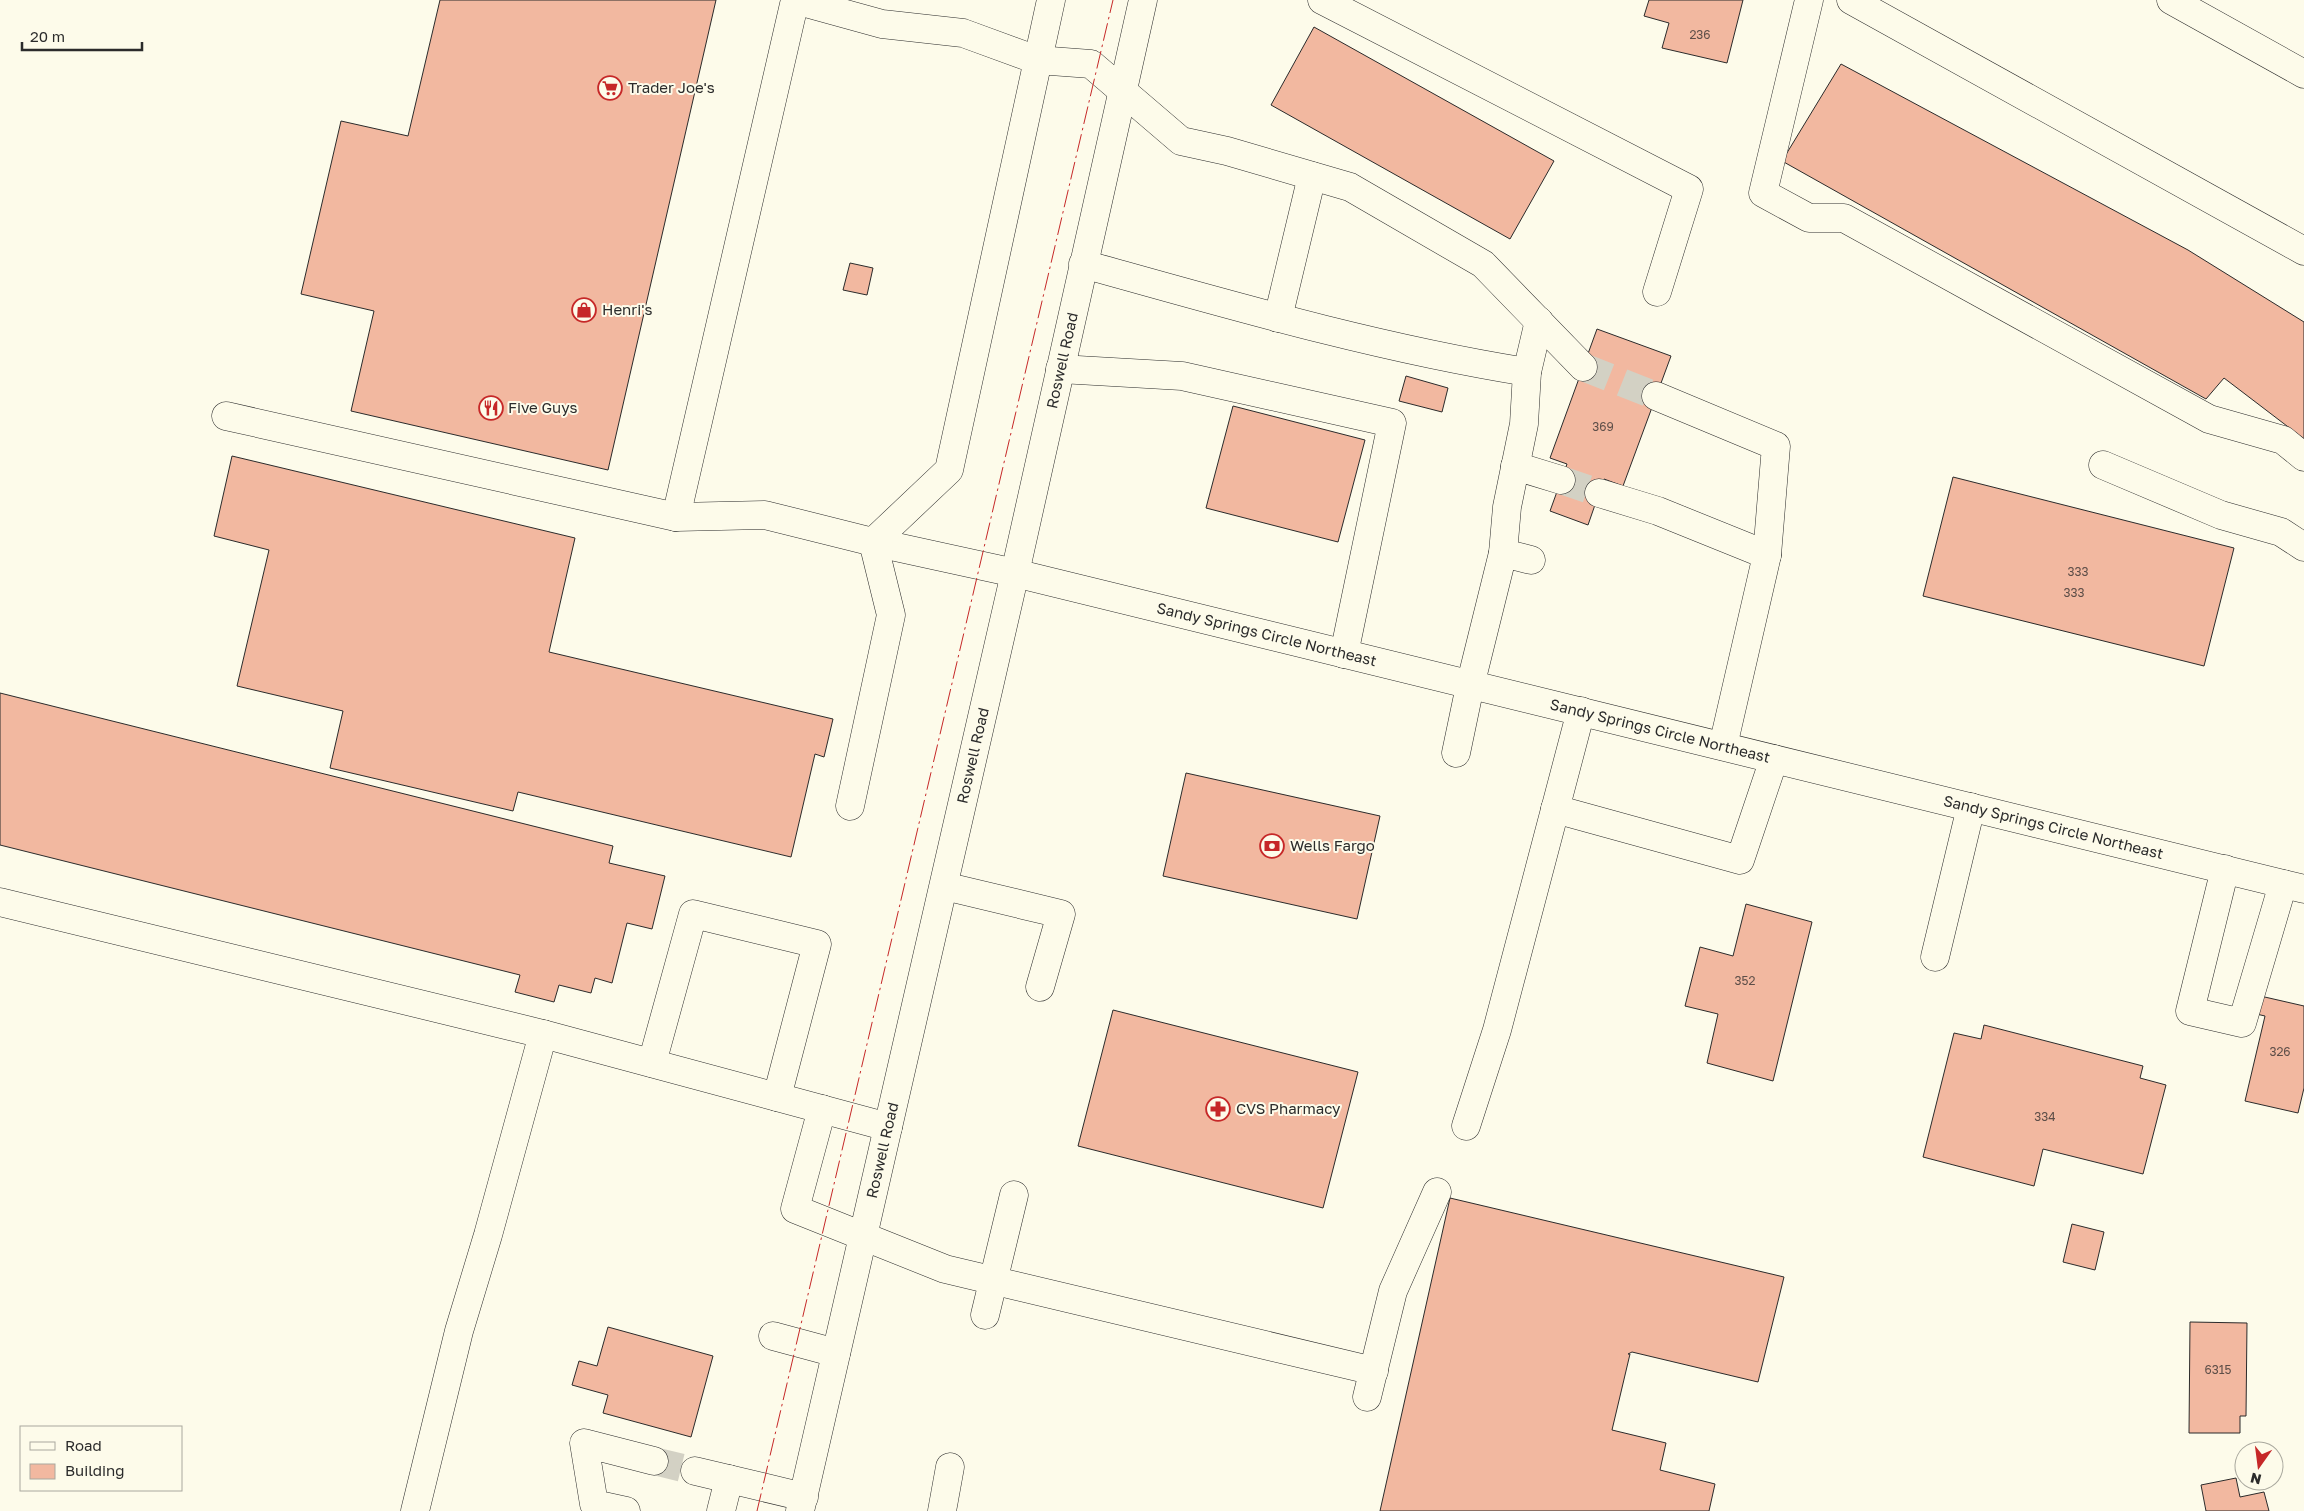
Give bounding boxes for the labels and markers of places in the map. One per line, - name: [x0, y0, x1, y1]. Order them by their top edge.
- supermarket icon: Trader Joe's: [597, 75, 623, 101]
- place label: Trader Joe's: [628, 78, 715, 96]
- shop icon: Henri's: [571, 297, 597, 323]
- place label: Henri's: [602, 300, 652, 318]
- restaurant icon: Five Guys: [478, 395, 504, 421]
- place label: Five Guys: [508, 398, 578, 416]
- bank icon: Wells Fargo: [1259, 833, 1285, 859]
- place label: Wells Fargo: [1290, 836, 1375, 854]
- pharmacy icon: CVS Pharmacy: [1205, 1096, 1231, 1122]
- place label: CVS Pharmacy: [1236, 1099, 1341, 1117]

